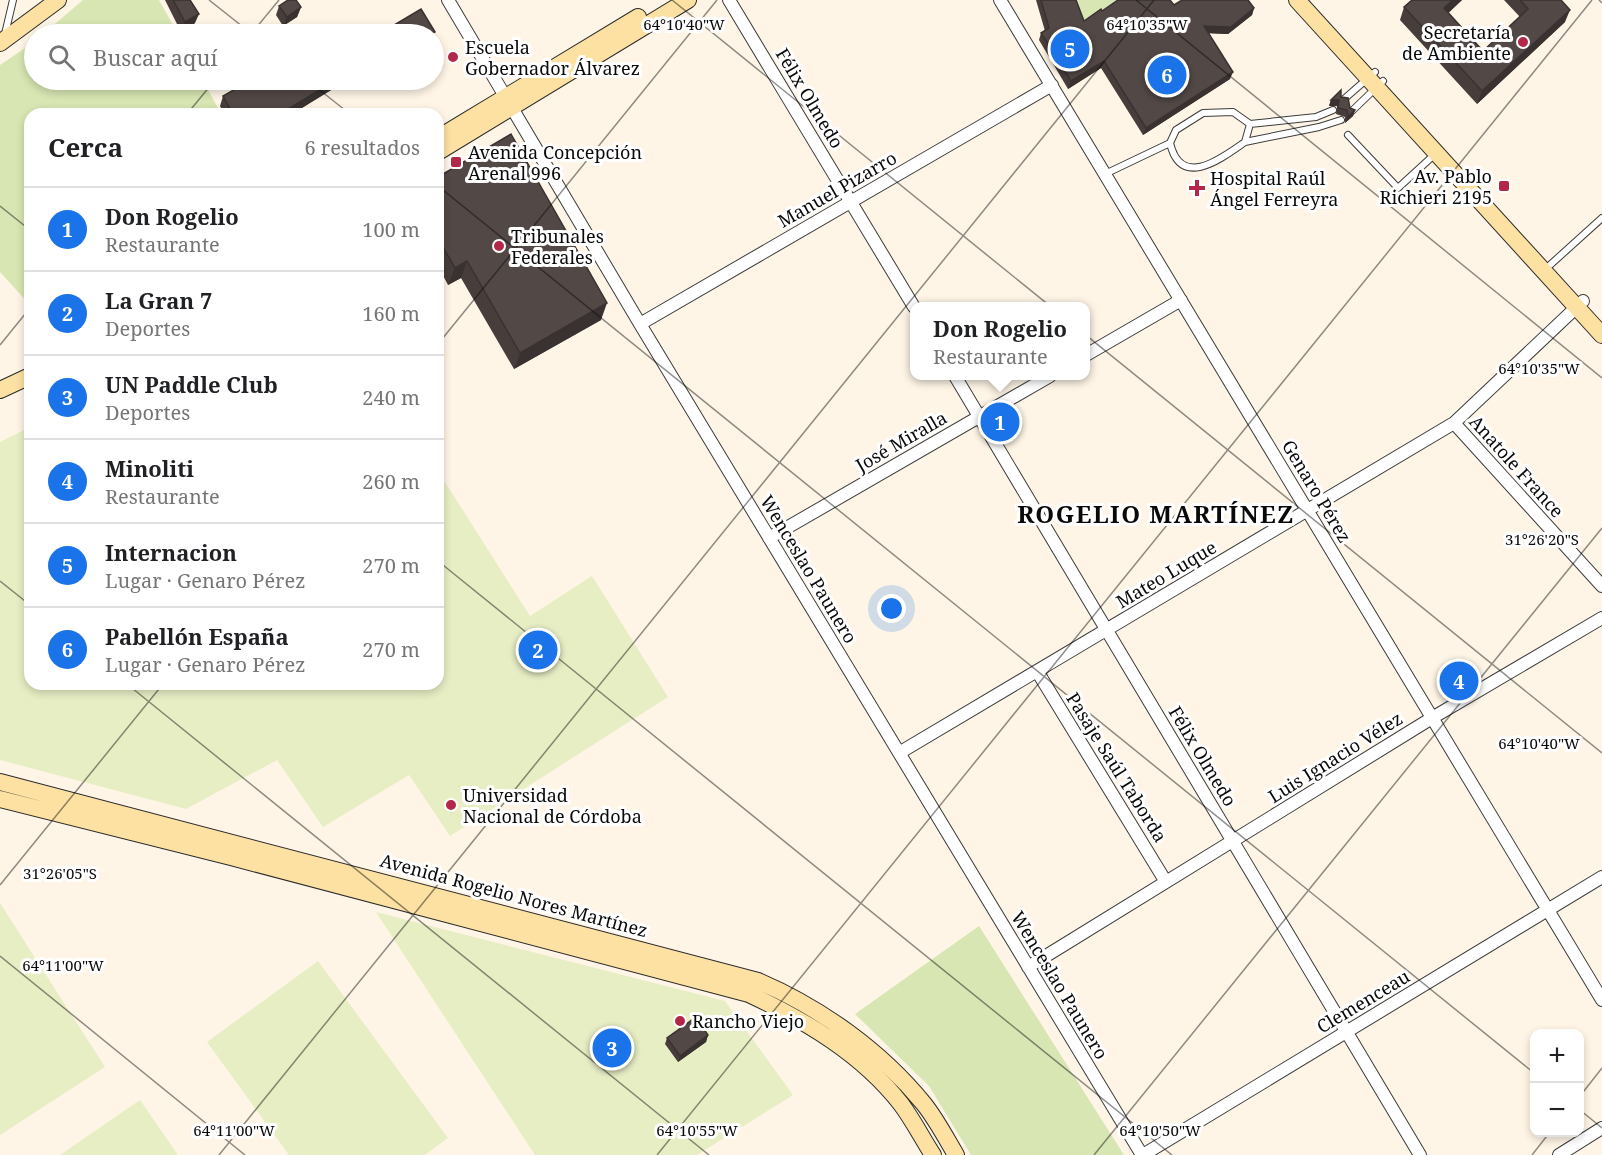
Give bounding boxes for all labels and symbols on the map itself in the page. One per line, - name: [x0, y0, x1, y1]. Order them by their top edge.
- text: 64°10'40"W: [643, 14, 725, 34]
- text: 64°10'35"W: [1106, 14, 1188, 34]
- place label: Secretaría de Ambiente: [1402, 20, 1511, 65]
- pin: 5: [1050, 26, 1090, 72]
- place label: Escuela Gobernador Álvarez: [465, 35, 640, 80]
- marker: Secretaría de Ambiente: [1516, 35, 1530, 49]
- street label: Félix Olmedo: [771, 43, 849, 153]
- marker: Escuela Gobernador Álvarez: [446, 50, 460, 64]
- pin: 6: [1148, 52, 1186, 98]
- place label: Avenida Concepción Arenal 996: [468, 140, 642, 185]
- street label: Manuel Pizarro: [773, 145, 901, 233]
- marker: Avenida Concepción Arenal 996: [449, 155, 463, 169]
- place label: Av. Pablo Richieri 2195: [1380, 164, 1492, 209]
- place label: Hospital Raúl Ángel Ferreyra: [1210, 166, 1338, 211]
- marker: Hospital Raúl Ángel Ferreyra: [1188, 179, 1206, 197]
- marker: Av. Pablo Richieri 2195: [1497, 179, 1511, 193]
- place label: Tribunales Federales: [511, 224, 604, 269]
- marker: Tribunales Federales: [492, 239, 506, 253]
- text: 64°10'35"W: [1498, 358, 1580, 378]
- pin: 1: [980, 400, 1020, 444]
- street label: José Miralla: [850, 405, 951, 477]
- street label: Anatole France: [1465, 410, 1569, 522]
- street label: Genaro Pérez: [1277, 435, 1357, 547]
- street label: Wenceslao Paunero: [755, 490, 863, 648]
- district label: ROGELIO MARTÍNEZ: [1017, 497, 1295, 530]
- text: 31°26'20"S: [1505, 529, 1579, 549]
- street label: Mateo Luque: [1111, 535, 1221, 613]
- your location: [877, 594, 906, 623]
- pin: 2: [518, 628, 558, 672]
- pin: 4: [1440, 658, 1478, 704]
- street label: Pasaje Saúl Taborda: [1061, 688, 1173, 846]
- street label: Félix Olmedo: [1164, 701, 1242, 811]
- street label: Luis Ignacio Vélez: [1263, 706, 1407, 808]
- text: 64°10'40"W: [1498, 733, 1580, 753]
- place label: Universidad Nacional de Córdoba: [463, 783, 642, 828]
- marker: Universidad Nacional de Córdoba: [444, 798, 458, 812]
- street label: Avenida Rogelio Nores Martínez: [378, 848, 650, 942]
- text: 31°26'05"S: [23, 863, 97, 883]
- street label: Wenceslao Paunero: [1006, 906, 1114, 1064]
- text: 64°11'00"W: [22, 955, 104, 975]
- street label: Clemenceau: [1312, 963, 1414, 1038]
- place label: Rancho Viejo: [692, 1009, 804, 1033]
- marker: Rancho Viejo: [673, 1014, 687, 1028]
- pin: 3: [592, 1026, 632, 1070]
- text: 64°11'00"W: [193, 1120, 275, 1140]
- text: 64°10'55"W: [656, 1120, 738, 1140]
- text: 64°10'50"W: [1119, 1120, 1201, 1140]

